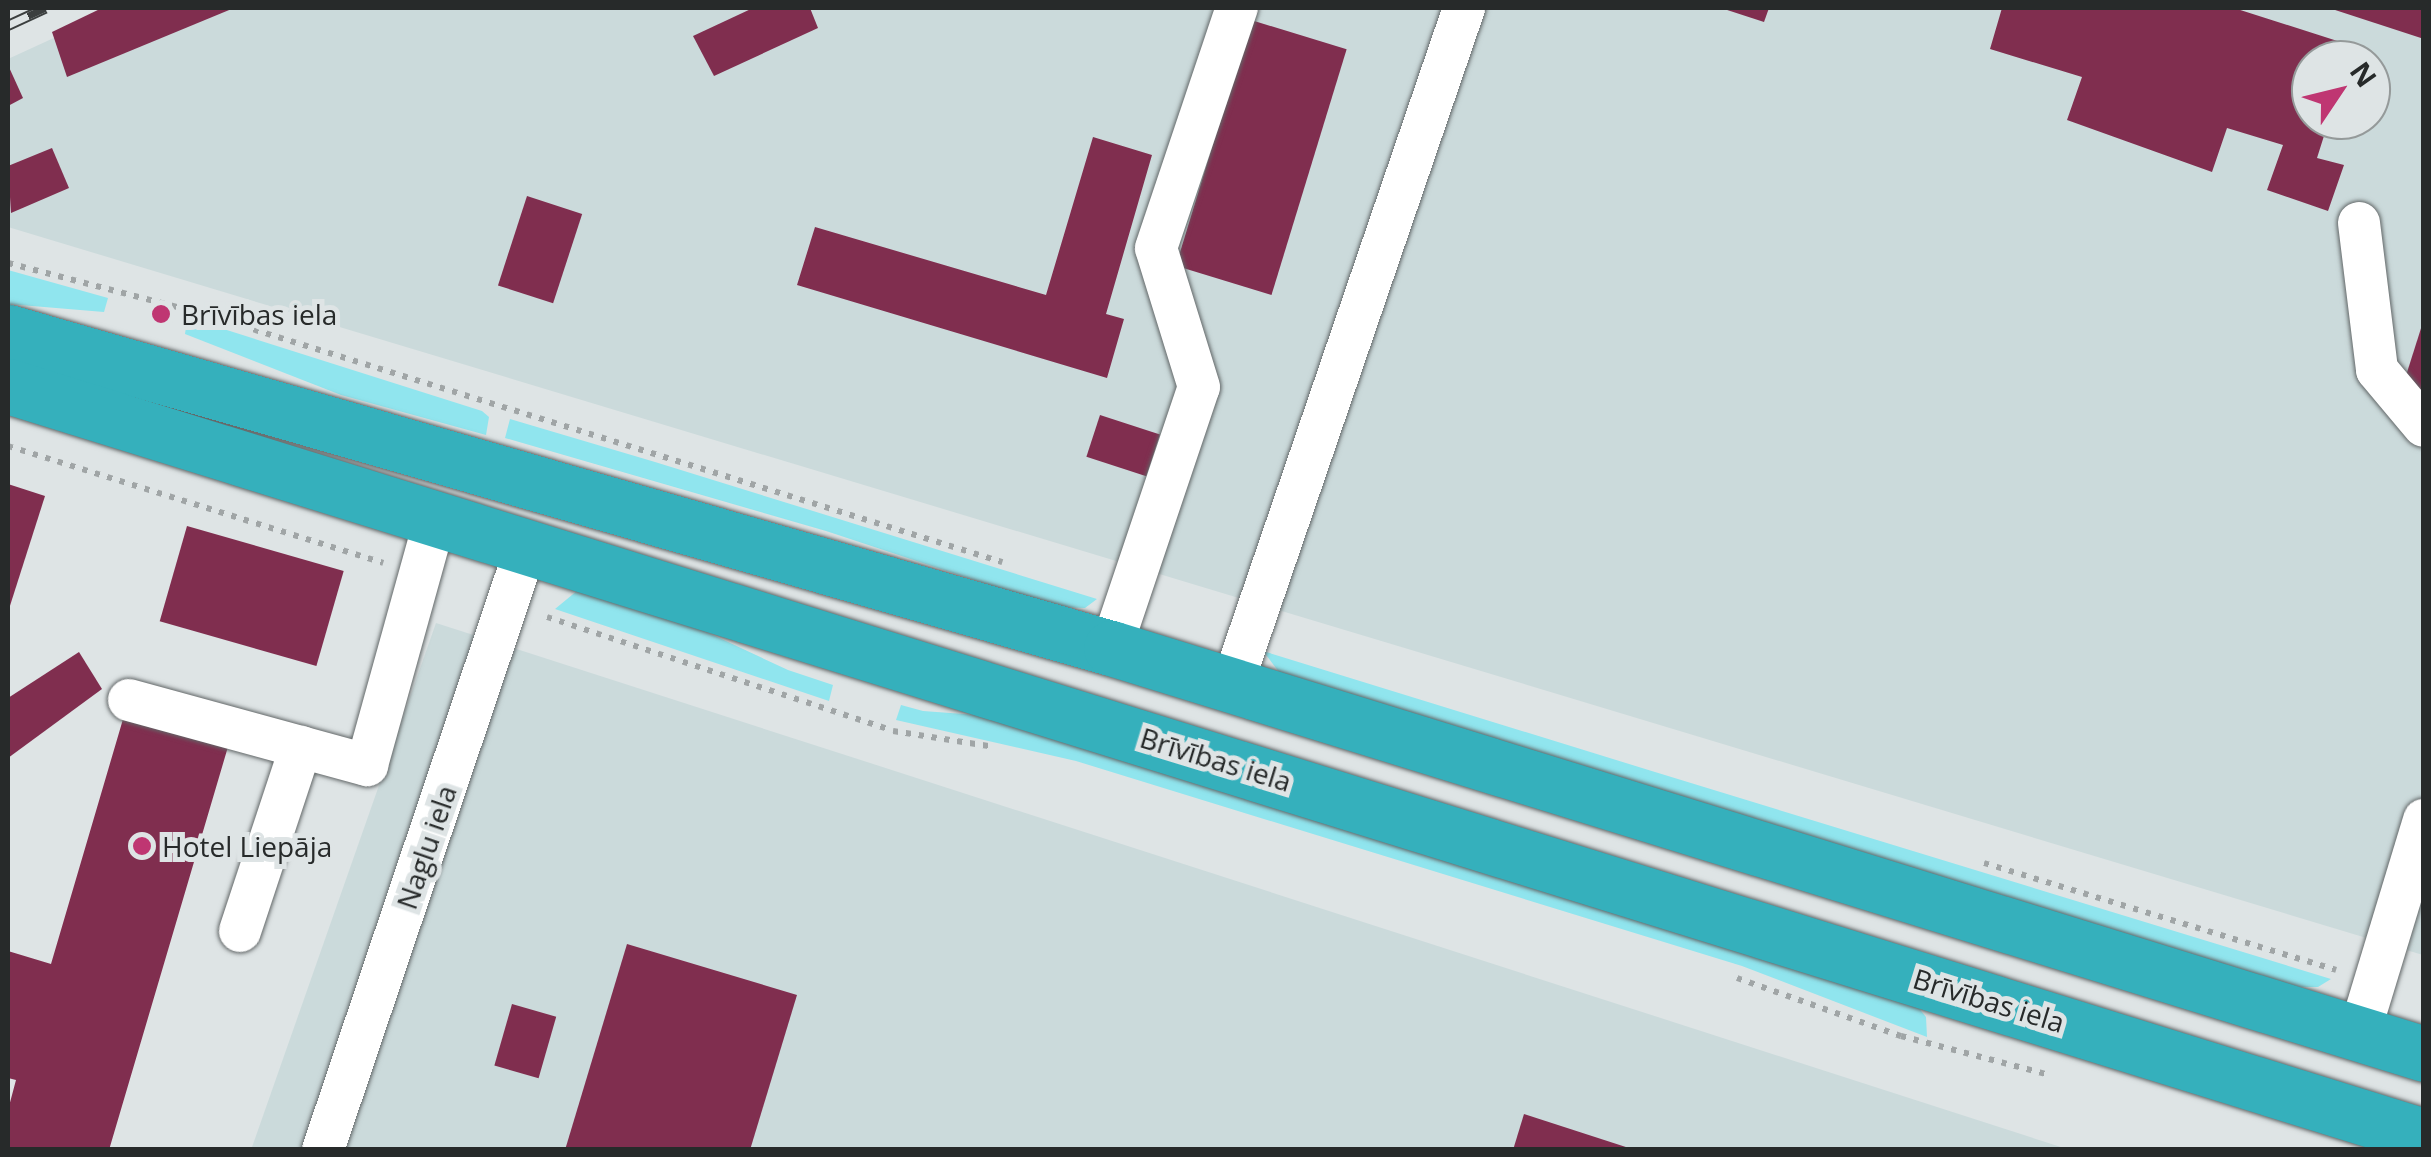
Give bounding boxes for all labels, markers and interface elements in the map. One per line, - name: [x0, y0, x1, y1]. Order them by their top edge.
- north arrow: [2291, 40, 2391, 140]
- text: N: [2342, 54, 2386, 94]
- place label: Brīvības iela: [181, 297, 337, 331]
- marker: Brīvības iela: [150, 303, 172, 325]
- street label: Brīvības iela: [1136, 720, 1296, 798]
- street label: Naglu iela: [389, 781, 463, 913]
- place label: Hotel Liepāja: [162, 829, 332, 863]
- marker: Hotel Liepāja: [131, 835, 153, 857]
- street label: Brīvības iela: [1909, 961, 2069, 1039]

